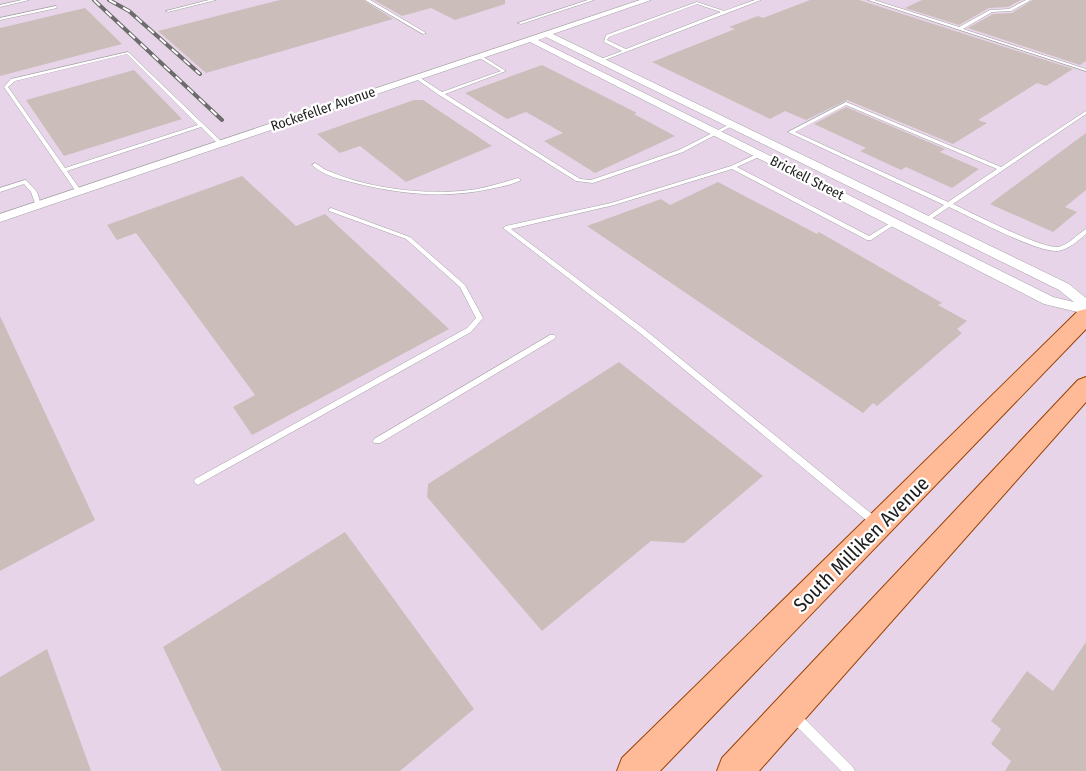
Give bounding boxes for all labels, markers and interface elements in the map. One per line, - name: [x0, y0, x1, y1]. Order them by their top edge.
- street label: Rockefeller Avenue: [268, 83, 378, 135]
- street label: Brickell Street: [767, 152, 847, 204]
- street label: South Milliken Avenue: [788, 471, 934, 617]

